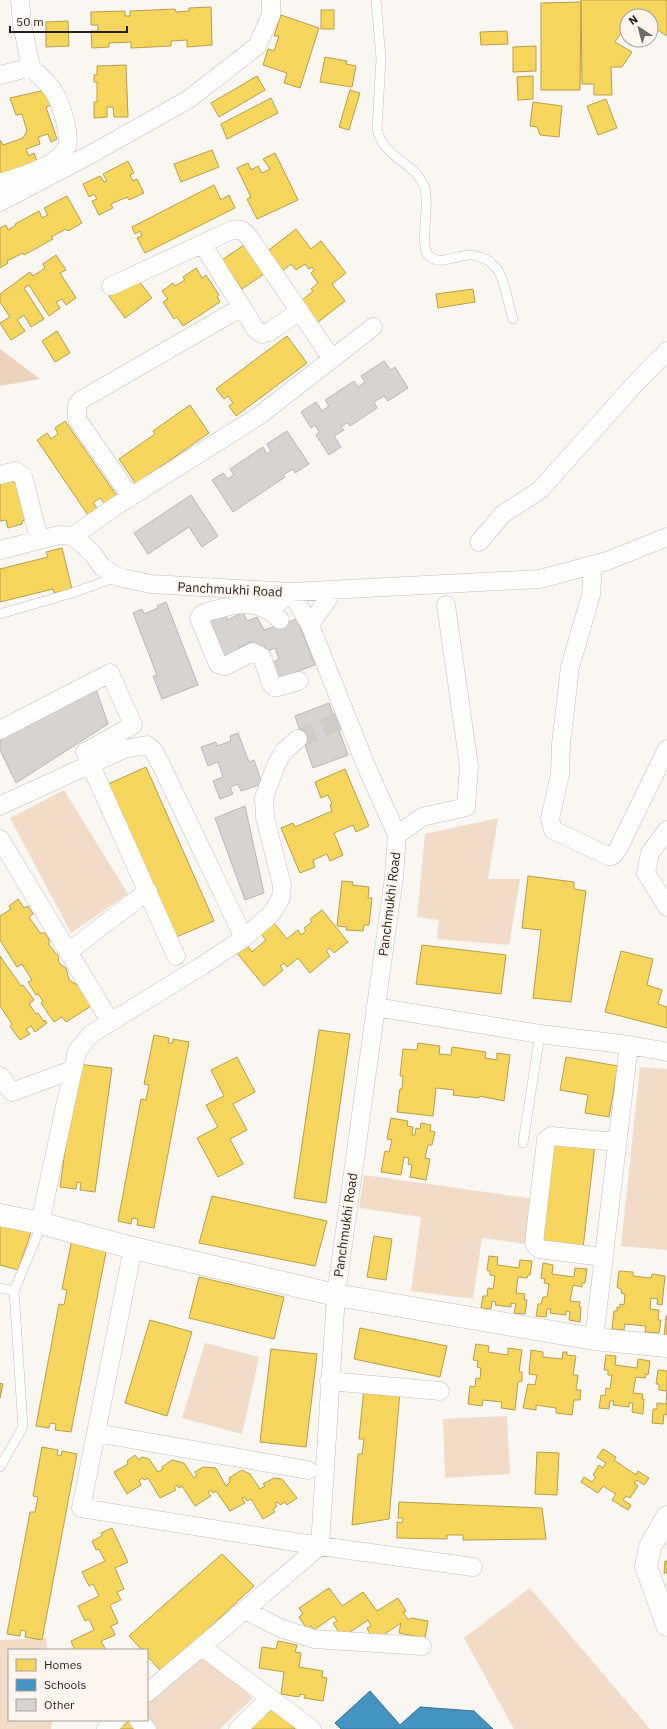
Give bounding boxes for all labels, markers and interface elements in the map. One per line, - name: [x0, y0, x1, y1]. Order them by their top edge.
- scale bar: [10, 8, 127, 34]
- north arrow: [619, 8, 659, 48]
- text: N: [626, 12, 640, 28]
- text: 50 m: [16, 14, 44, 29]
- street label: Panchmukhi Road: [177, 578, 283, 601]
- street label: Panchmukhi Road: [375, 851, 404, 957]
- street label: Panchmukhi Road: [330, 1172, 361, 1278]
- legend: [8, 1649, 148, 1721]
- text: Homes: [44, 1657, 82, 1672]
- text: Schools: [44, 1677, 87, 1692]
- text: Other: [44, 1697, 75, 1712]

